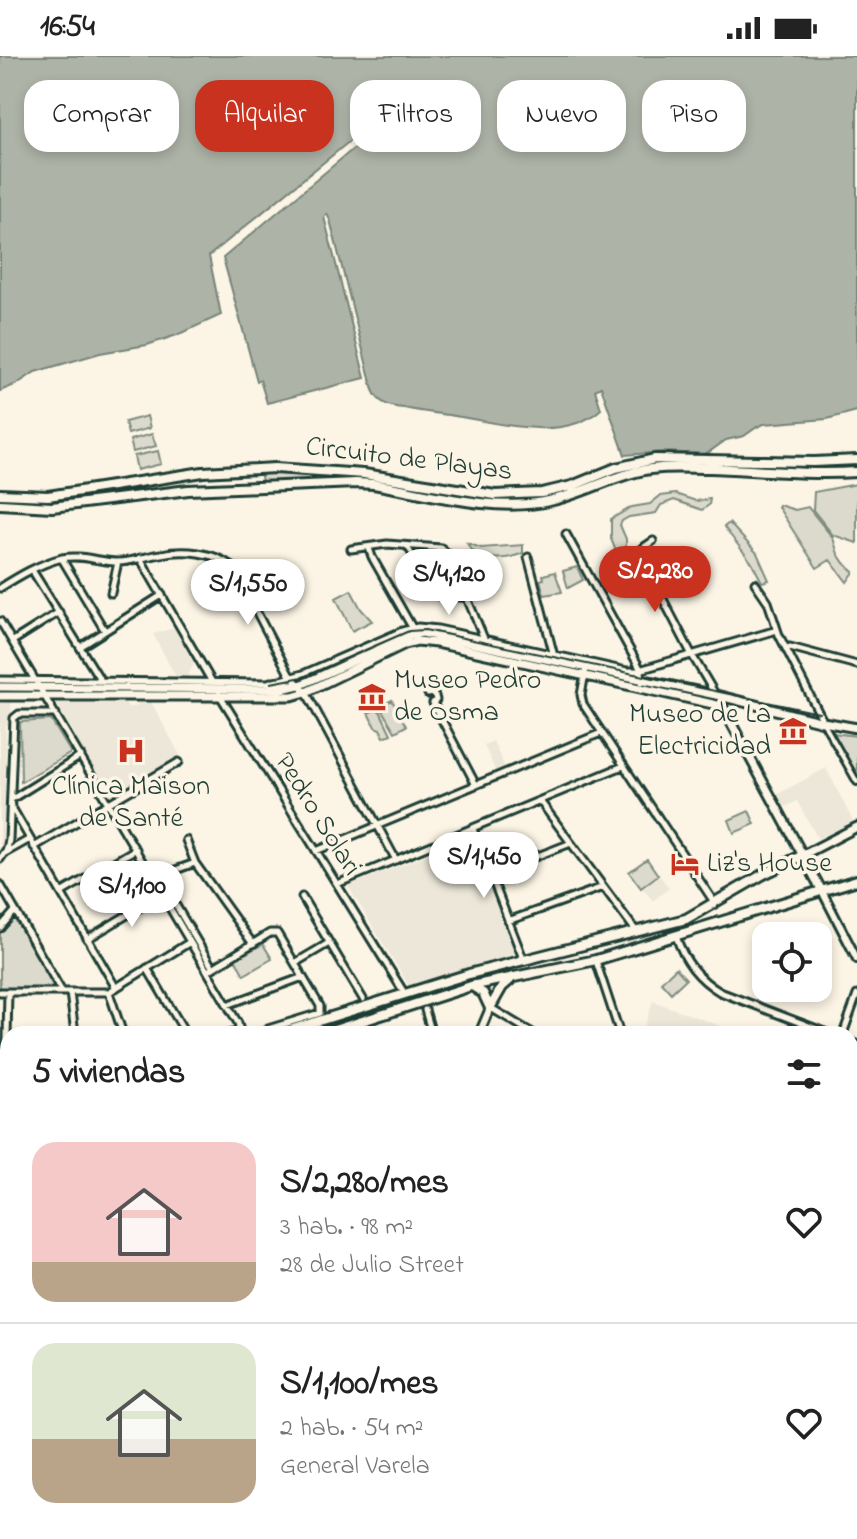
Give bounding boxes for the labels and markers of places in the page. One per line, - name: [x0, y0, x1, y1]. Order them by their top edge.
- pin: S/2,280: [581, 546, 729, 614]
- pin: S/4,120: [375, 549, 523, 617]
- pin: S/1,550: [174, 559, 322, 627]
- place label: Museo Pedro de Osma: [394, 661, 541, 734]
- museum icon: Museo Pedro de Osma: [357, 682, 387, 712]
- place label: Museo de La Electricidad: [629, 695, 771, 768]
- museum icon: Museo de La Electricidad: [778, 716, 808, 746]
- hospital icon: Clínica Maison de Santé: [116, 736, 146, 766]
- place label: Clínica Maison de Santé: [52, 767, 210, 840]
- pin: S/1,450: [410, 832, 558, 900]
- place label: Liz's House: [707, 844, 832, 885]
- hotel icon: Liz's House: [670, 849, 700, 879]
- pin: S/1,100: [58, 861, 206, 929]

